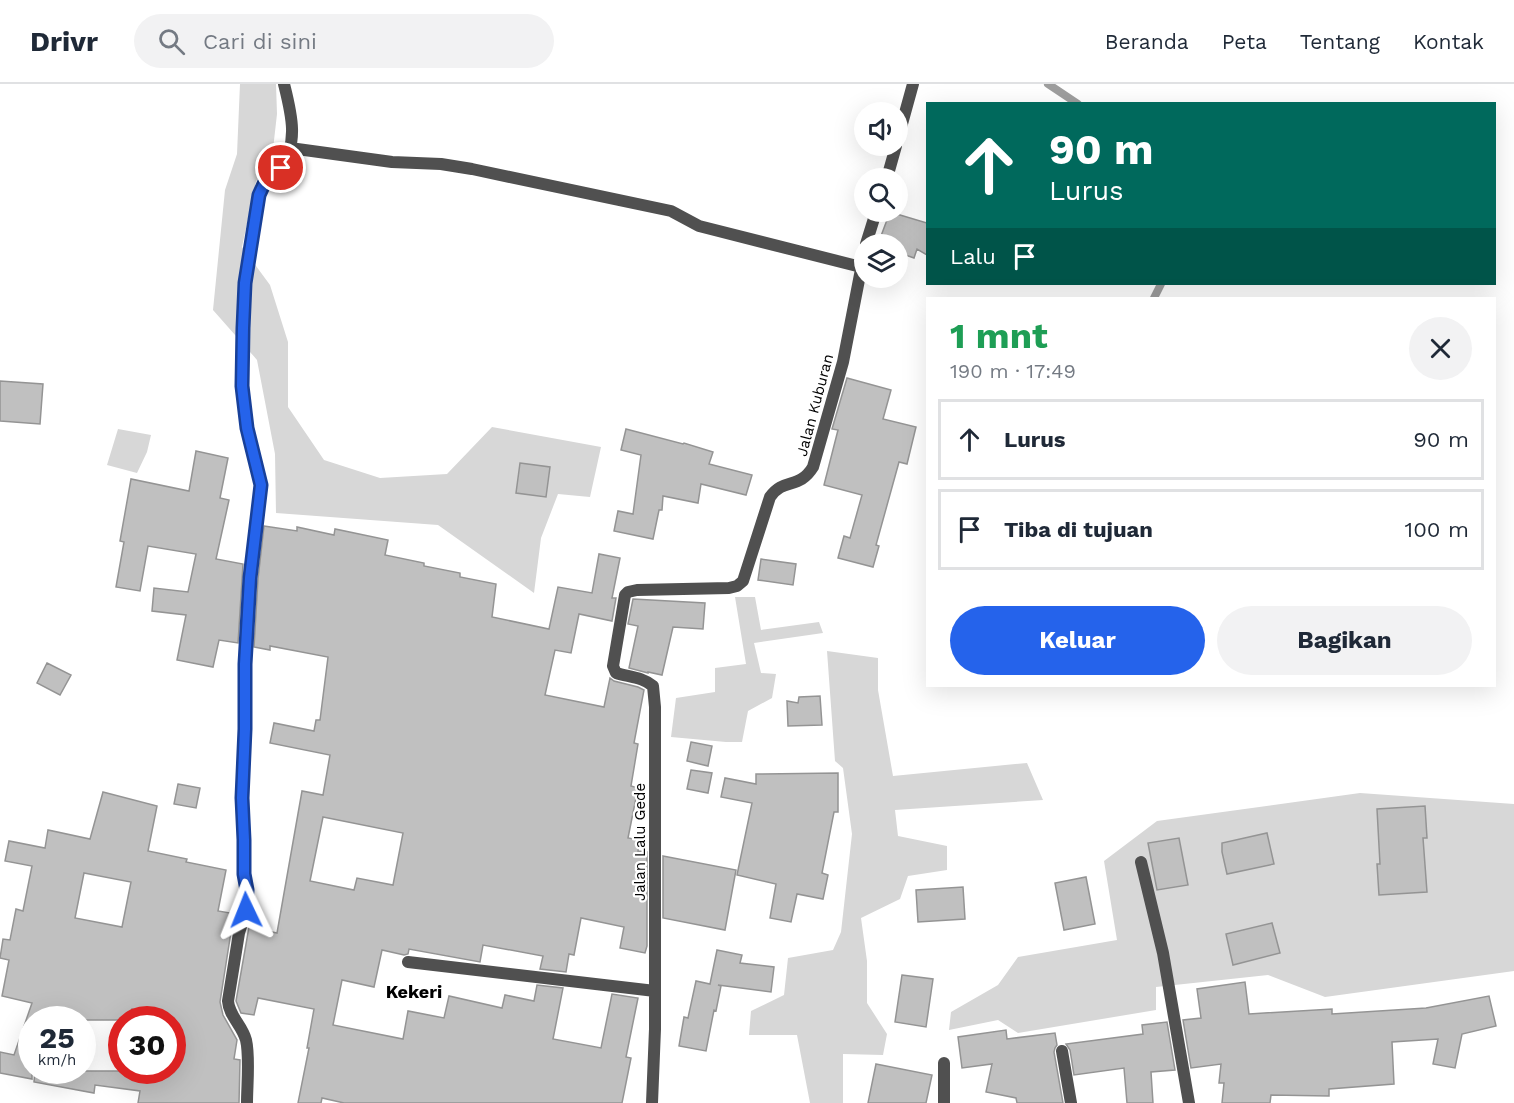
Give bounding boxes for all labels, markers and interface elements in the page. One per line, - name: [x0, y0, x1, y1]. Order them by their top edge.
- search box: [134, 14, 554, 68]
- text: Drivr: [30, 25, 98, 58]
- icon: search: [155, 25, 188, 58]
- text: Cari di sini: [203, 29, 317, 54]
- text: Beranda: [1105, 29, 1189, 54]
- text: Peta: [1222, 29, 1267, 54]
- text: Tentang: [1300, 29, 1380, 54]
- text: Kontak: [1413, 29, 1484, 54]
- map controls: [854, 102, 908, 288]
- button: sound: [854, 102, 908, 156]
- text: 90 m: [1049, 125, 1153, 174]
- icon: ahead: [950, 126, 1028, 204]
- pin: [255, 142, 306, 193]
- icon: arrive: [264, 151, 297, 184]
- button: search: [854, 168, 908, 222]
- text: Lurus: [1049, 175, 1123, 207]
- button: layers: [854, 234, 908, 288]
- icon: arrive: [1008, 240, 1041, 273]
- text: Lalu: [950, 244, 996, 269]
- text: 1 mnt: [950, 315, 1048, 357]
- button: close: [1409, 317, 1472, 380]
- street label: Jalan Kuburan: [793, 352, 837, 458]
- text: 190 m · 17:49: [950, 359, 1076, 383]
- icon: ahead: [953, 423, 986, 456]
- text: Lurus: [1004, 427, 1066, 452]
- text: 90 m: [1413, 427, 1469, 452]
- icon: arrive: [953, 513, 986, 546]
- text: Tiba di tujuan: [1004, 517, 1153, 542]
- text: 100 m: [1405, 517, 1469, 542]
- button: Keluar: [950, 606, 1205, 675]
- button: Bagikan: [1217, 606, 1472, 675]
- street label: Jalan Lalu Gede: [631, 783, 649, 901]
- position arrow: [214, 878, 278, 942]
- district label: Kekeri: [386, 981, 442, 1002]
- speed limit sign: 30: [108, 1006, 186, 1084]
- text: 25: [39, 1020, 75, 1055]
- text: km/h: [38, 1051, 76, 1069]

